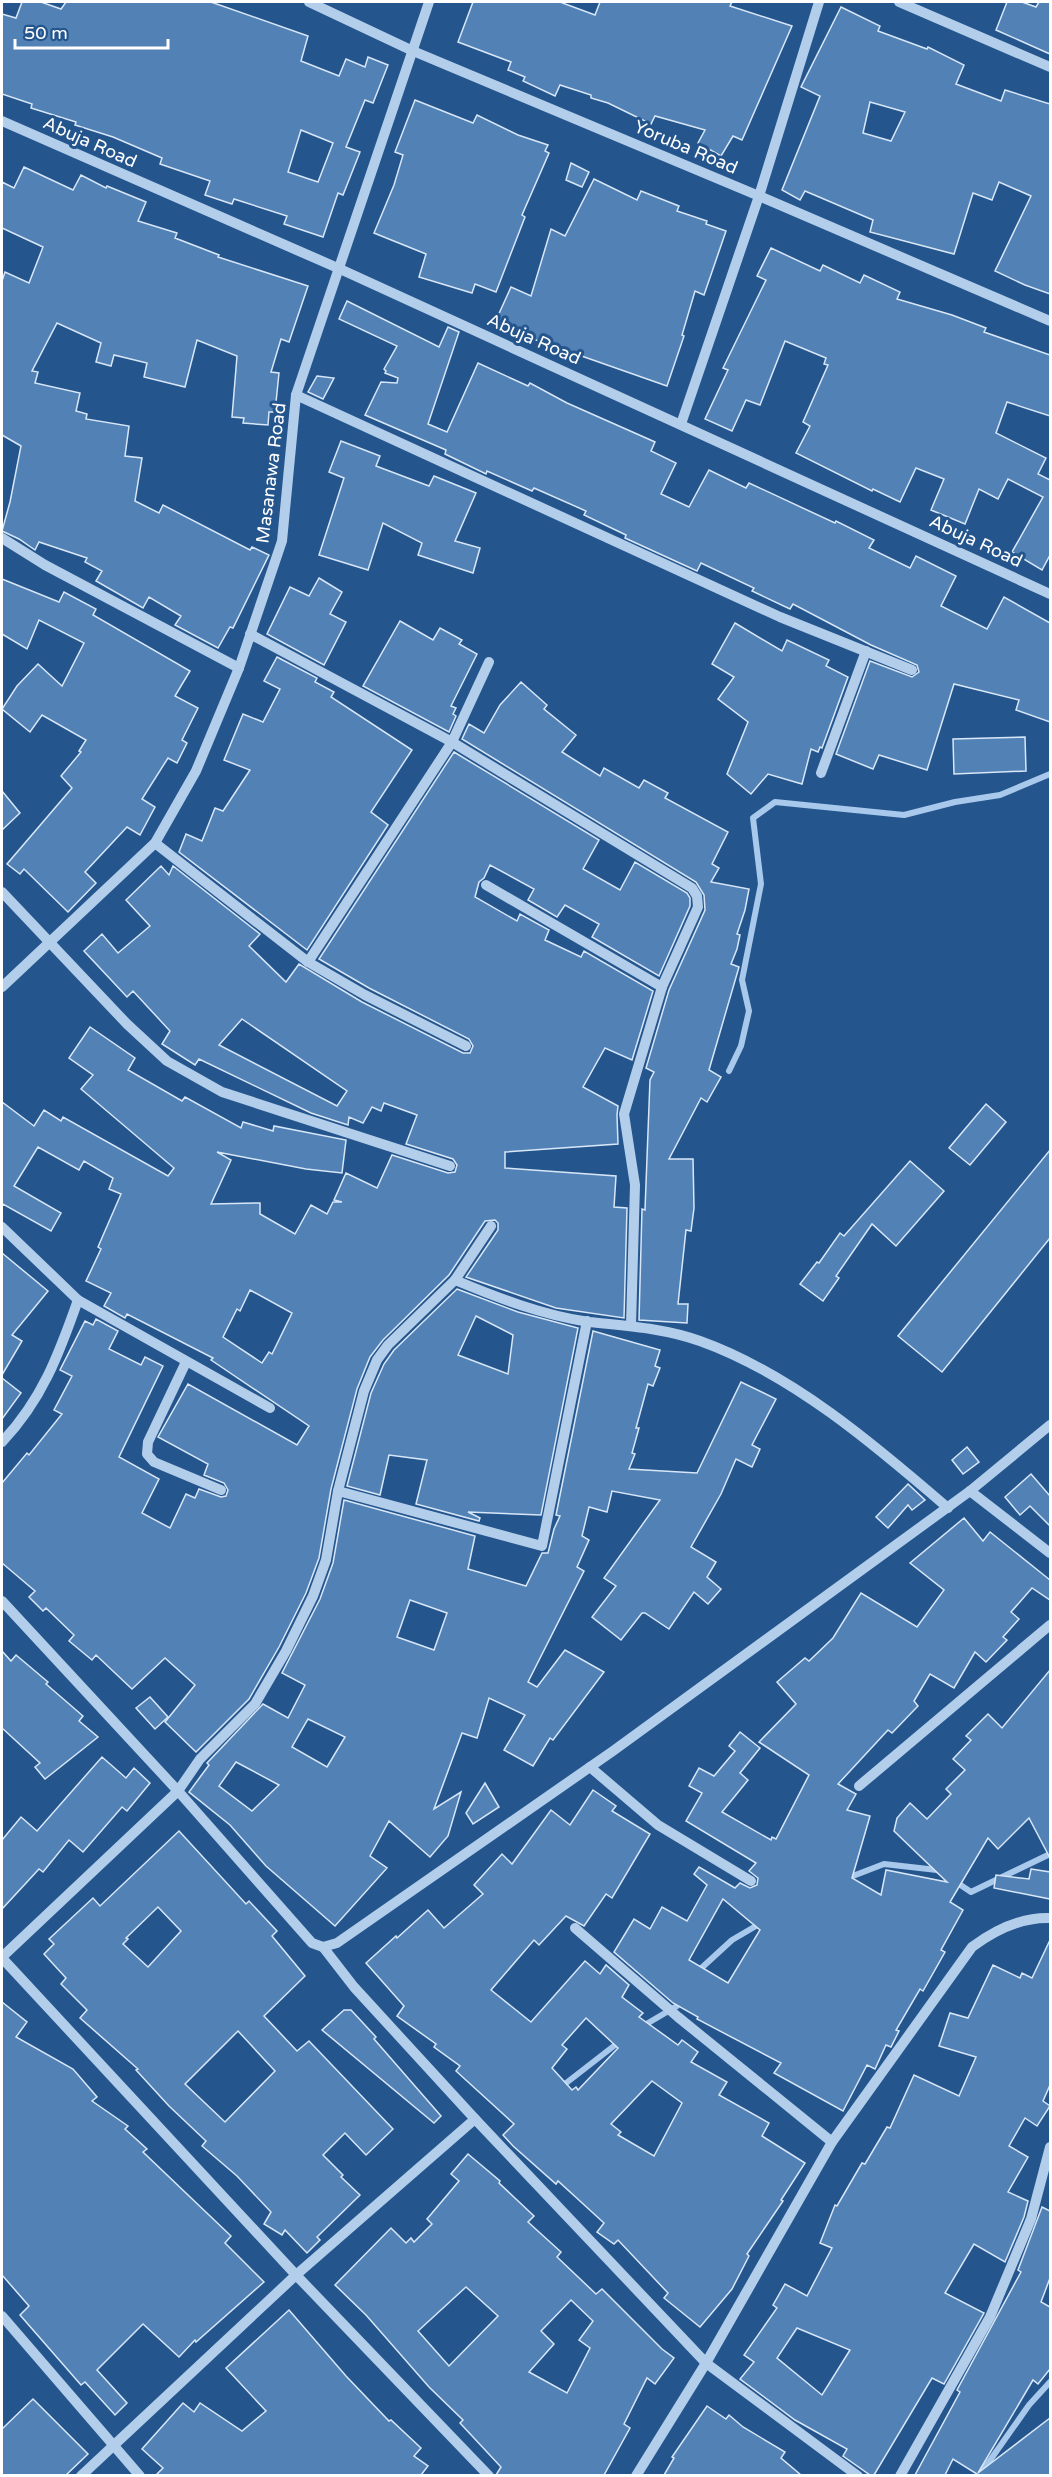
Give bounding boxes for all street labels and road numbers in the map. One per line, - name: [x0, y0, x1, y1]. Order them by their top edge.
- street label: Abuja Road: [40, 112, 140, 172]
- street label: Yoruba Road: [631, 115, 741, 179]
- street label: Abuja Road: [484, 309, 584, 369]
- street label: Masanawa Road: [251, 402, 291, 544]
- street label: Abuja Road: [926, 510, 1026, 572]

